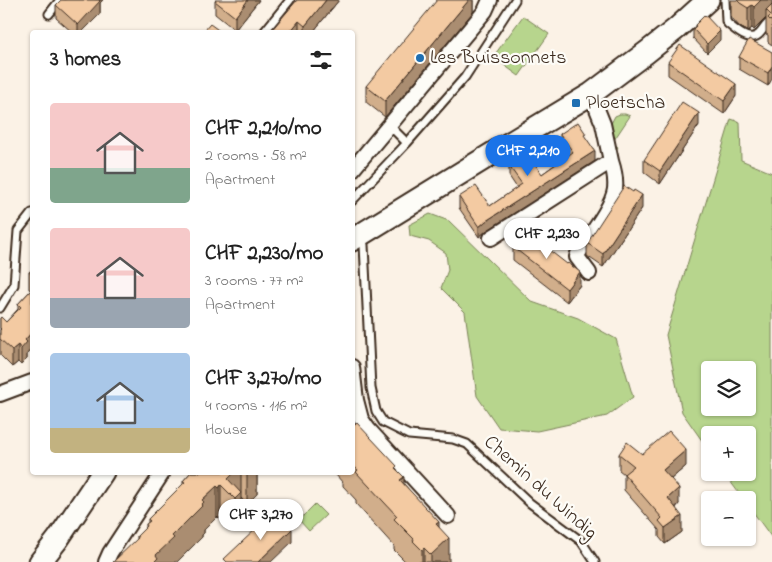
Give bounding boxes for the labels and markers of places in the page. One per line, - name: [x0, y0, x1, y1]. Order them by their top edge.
- place label: Les Buissonnets: [430, 44, 566, 73]
- marker: Les Buissonnets: [414, 52, 426, 64]
- place label: Ploetscha: [586, 89, 665, 118]
- marker: Ploetscha: [570, 97, 582, 109]
- pin: CHF 2,210: [471, 134, 585, 177]
- pin: CHF 2,230: [490, 218, 604, 260]
- pin: CHF 3,270: [204, 498, 318, 541]

